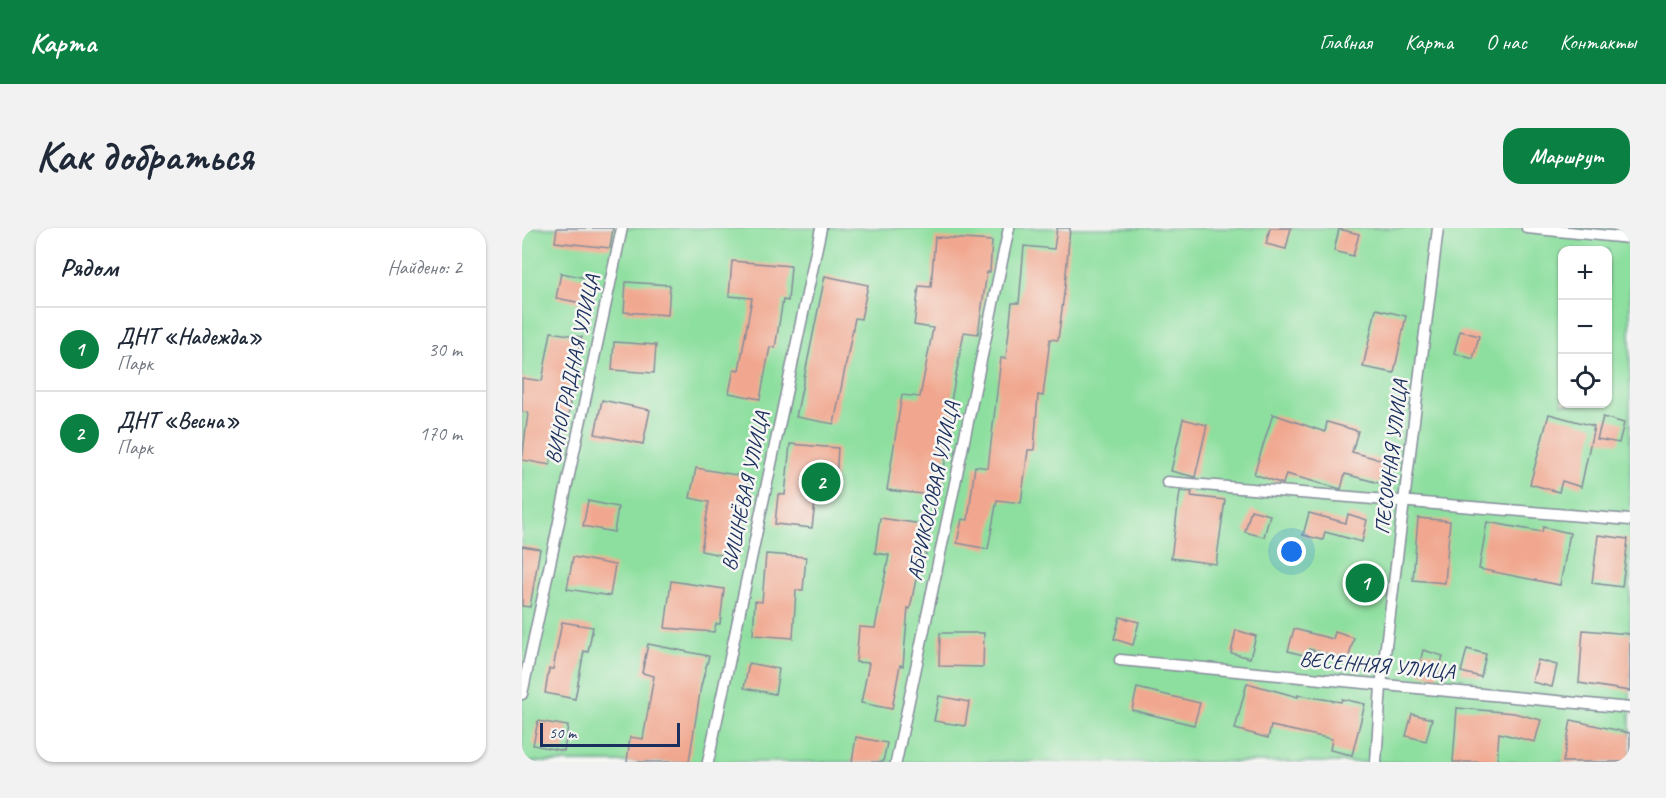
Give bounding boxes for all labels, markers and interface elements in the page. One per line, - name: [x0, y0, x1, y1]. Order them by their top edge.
- text: Карта: [30, 25, 97, 60]
- text: Главная: [1319, 29, 1372, 55]
- text: Карта: [1405, 29, 1453, 55]
- text: О нас: [1486, 29, 1527, 55]
- text: Контакты: [1560, 29, 1636, 55]
- button: Маршрут: [1503, 128, 1630, 184]
- text: Как добраться: [36, 130, 253, 183]
- map controls: [1558, 246, 1612, 408]
- button: +: [1558, 246, 1612, 300]
- text: Рядом: [60, 251, 118, 284]
- text: Найдено: 2: [387, 255, 462, 280]
- street label: ВИНОГРАДНАЯ УЛИЦА: [539, 272, 605, 466]
- button: −: [1558, 300, 1612, 354]
- text: ДНТ «Надежда»: [117, 323, 262, 351]
- text: 1: [75, 337, 84, 362]
- text: 30 m: [428, 337, 462, 362]
- text: Парк: [117, 351, 153, 376]
- button: locate: [1558, 354, 1612, 408]
- street label: ПЕСОЧНАЯ УЛИЦА: [1369, 377, 1414, 536]
- street label: АБРИКОСОВАЯ УЛИЦА: [901, 399, 965, 583]
- text: ДНТ «Весна»: [117, 407, 240, 435]
- street label: ВИШНЁВАЯ УЛИЦА: [715, 409, 775, 573]
- text: 2: [75, 421, 84, 446]
- text: 170 m: [419, 421, 462, 446]
- text: Парк: [117, 435, 153, 460]
- pin: 2: [802, 460, 840, 504]
- your location: [1277, 537, 1306, 566]
- pin: 1: [1346, 560, 1384, 606]
- street label: ВЕСЕННЯЯ УЛИЦА: [1298, 645, 1457, 685]
- scale bar: [540, 720, 680, 748]
- text: 50 m: [549, 723, 576, 743]

